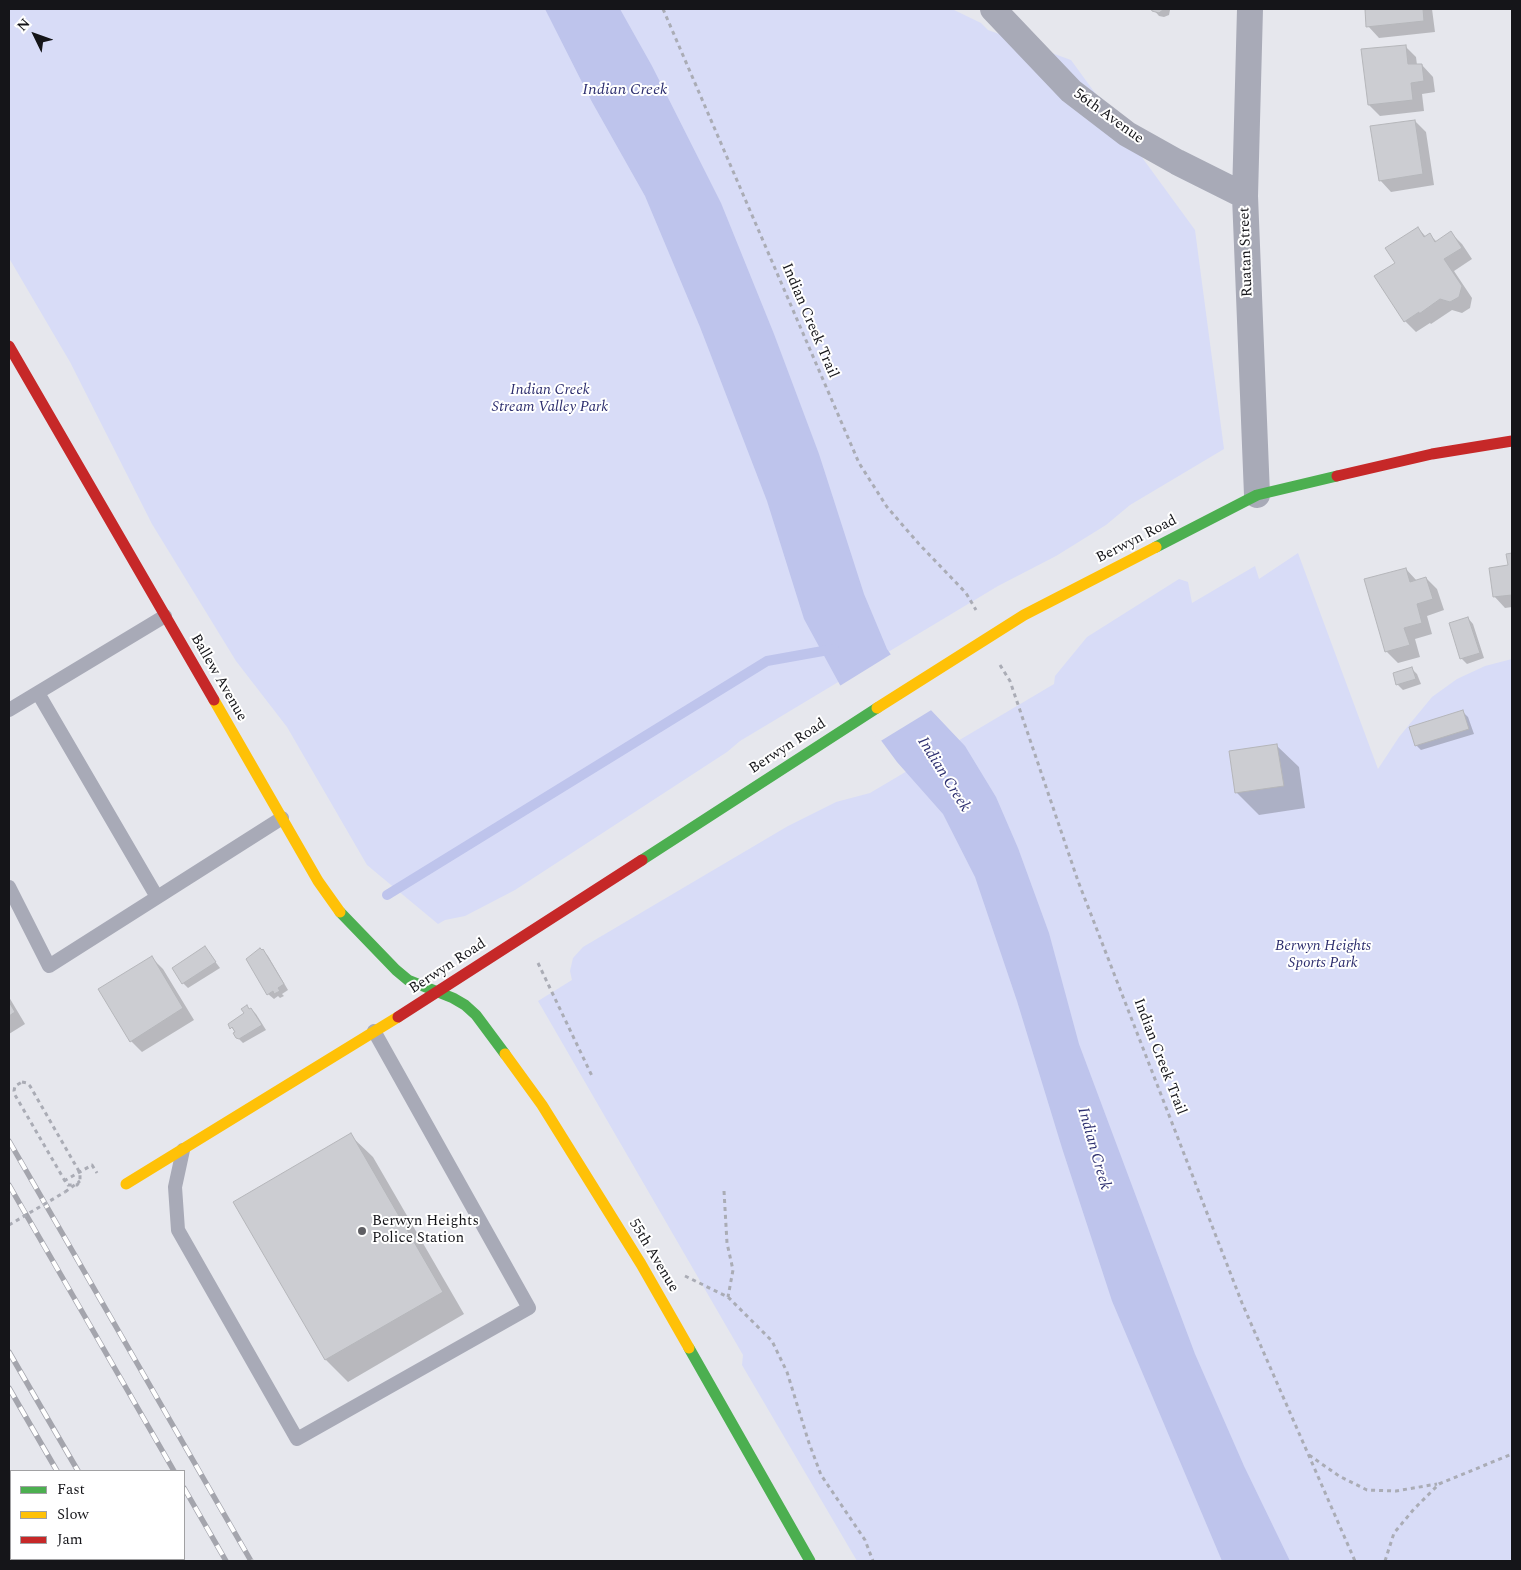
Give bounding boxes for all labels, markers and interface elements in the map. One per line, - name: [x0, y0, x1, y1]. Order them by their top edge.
- north arrow: [10, 10, 60, 60]
- text: N: [12, 13, 35, 36]
- water label: Indian Creek: [583, 81, 667, 101]
- street label: 56th Avenue: [1069, 86, 1147, 148]
- street label: Ruatan Street: [1236, 207, 1258, 297]
- street label: Indian Creek Trail: [777, 261, 841, 381]
- park label: Indian Creek Stream Valley Park: [492, 382, 608, 417]
- street label: Berwyn Road: [1094, 512, 1180, 568]
- street label: Ballew Avenue: [186, 631, 250, 725]
- street label: Berwyn Road: [746, 715, 830, 779]
- water label: Indian Creek: [912, 734, 974, 816]
- street label: Berwyn Road: [406, 935, 490, 999]
- park label: Berwyn Heights Sports Park: [1275, 938, 1371, 973]
- street label: Indian Creek Trail: [1129, 996, 1189, 1118]
- water label: Indian Creek: [1072, 1106, 1114, 1192]
- place label: Berwyn Heights Police Station: [372, 1213, 479, 1248]
- street label: 55th Avenue: [624, 1216, 682, 1296]
- marker: Berwyn Heights Police Station: [356, 1225, 368, 1237]
- legend: [10, 1470, 185, 1560]
- text: Fast: [57, 1478, 85, 1501]
- text: Slow: [57, 1503, 89, 1526]
- text: Jam: [57, 1528, 83, 1551]

